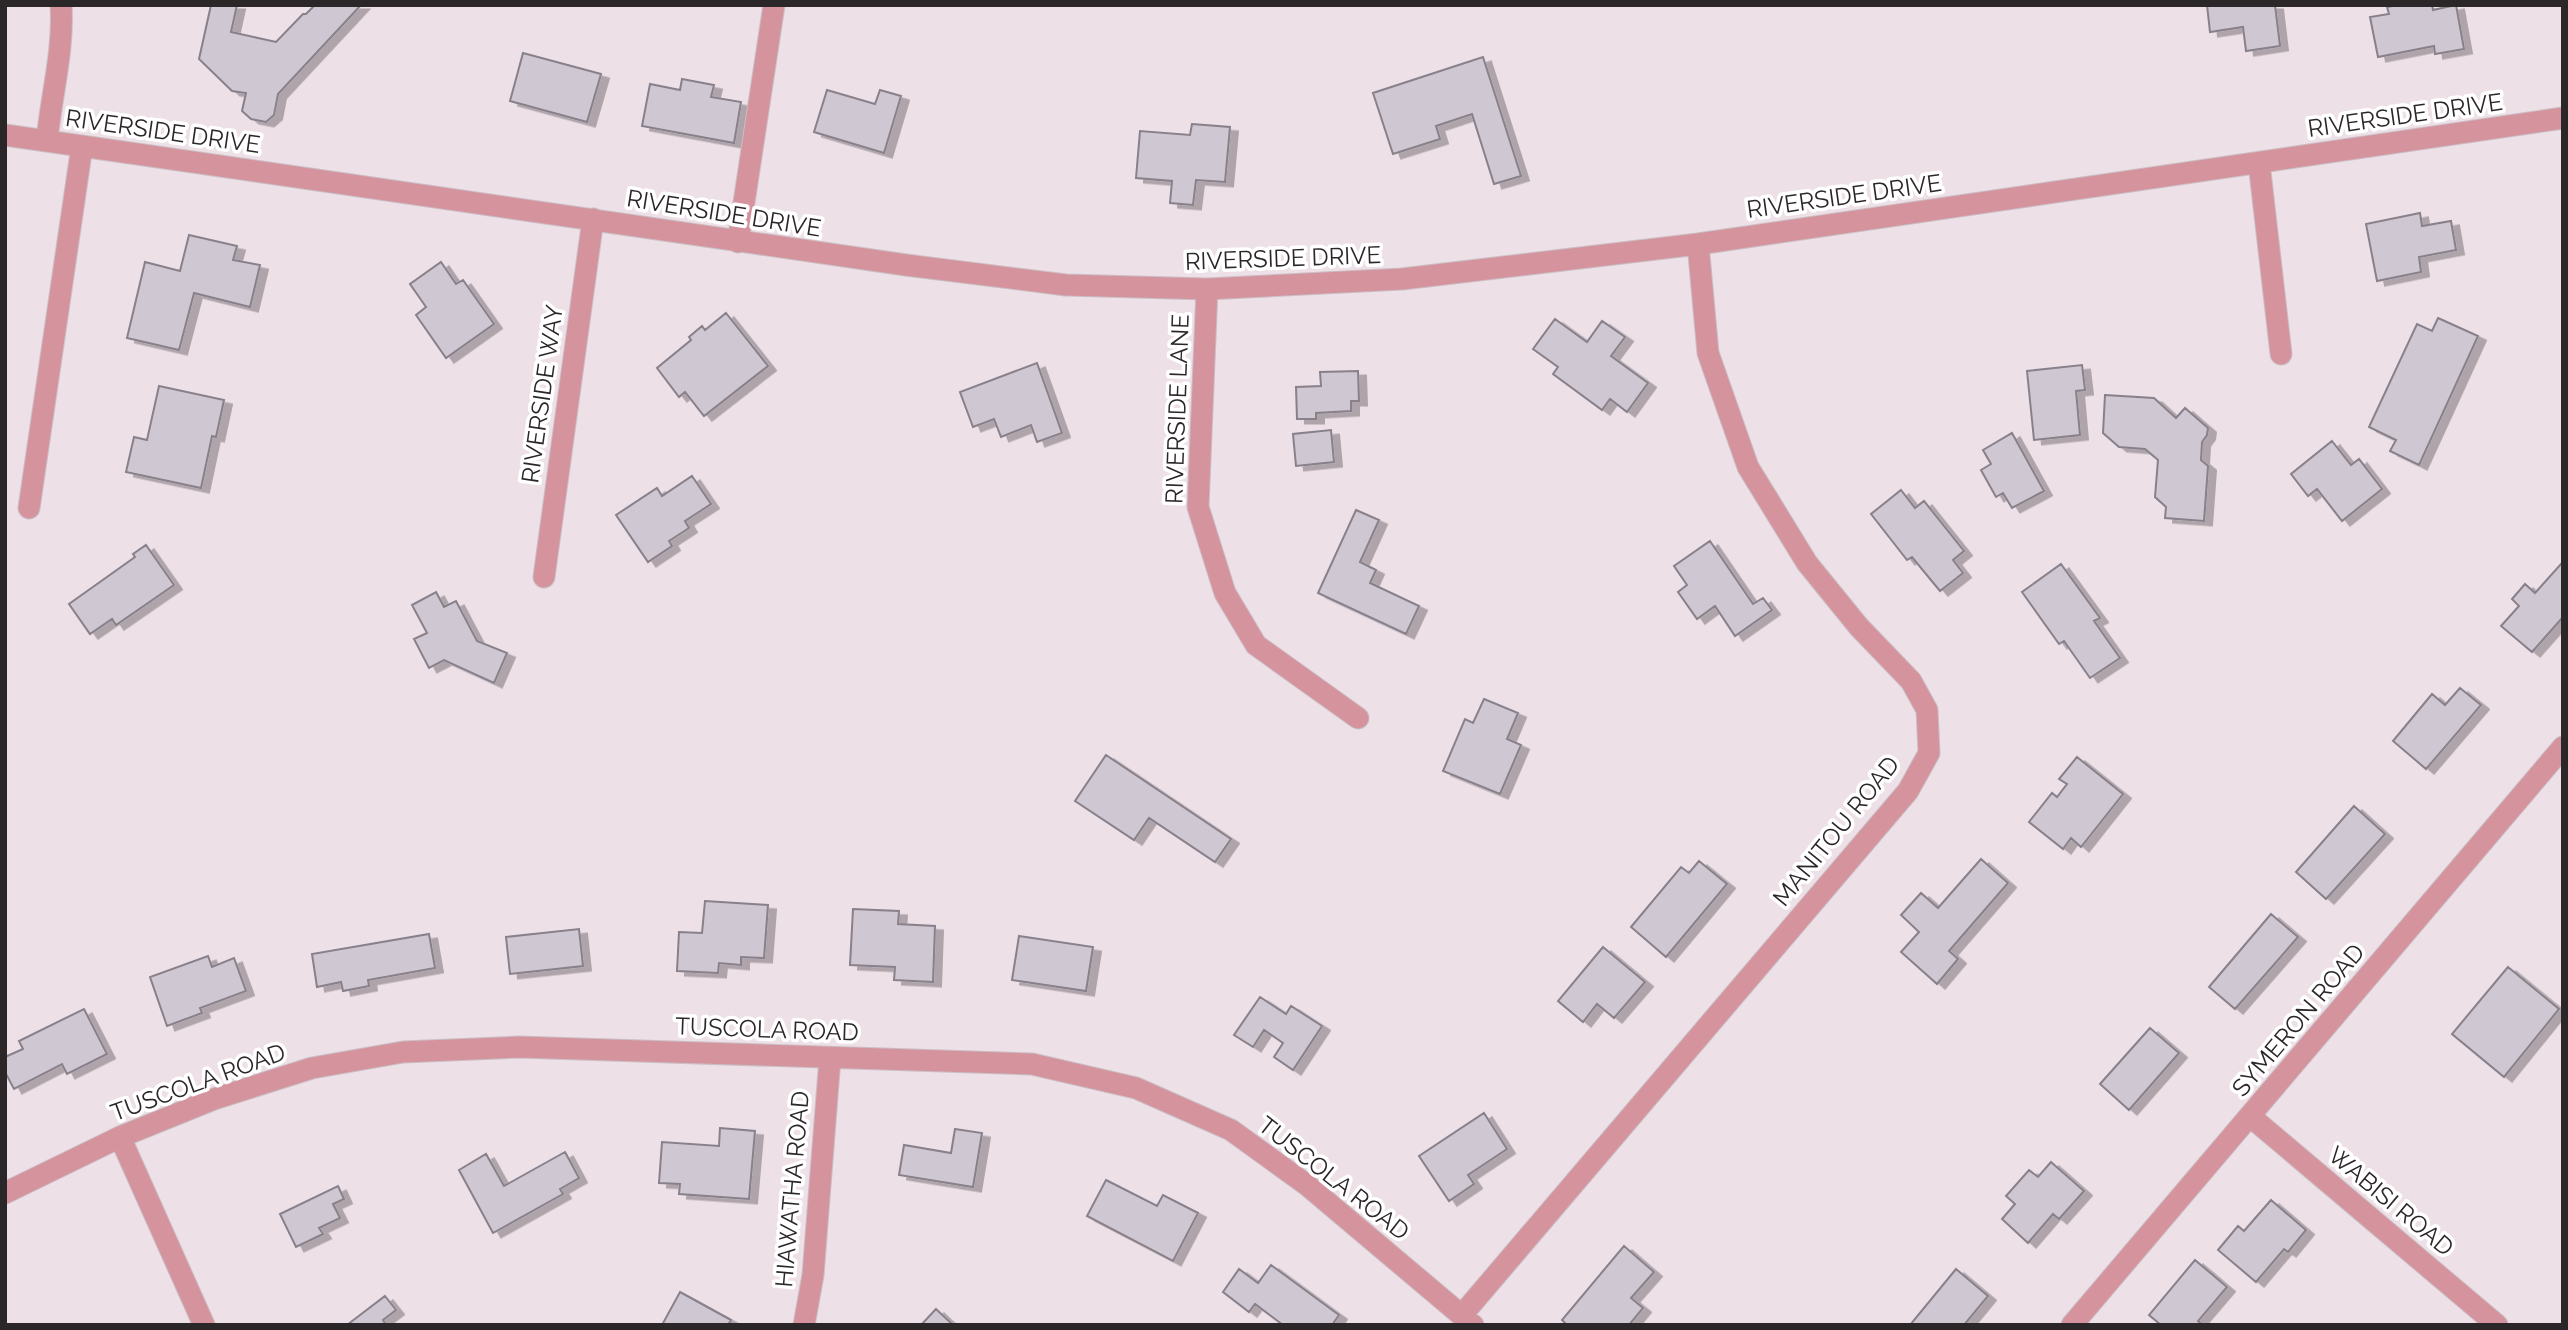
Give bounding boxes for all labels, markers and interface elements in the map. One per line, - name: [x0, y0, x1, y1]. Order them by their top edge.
- street label: RIVERSIDE DRIVE: [2306, 87, 2504, 143]
- street label: RIVERSIDE DRIVE: [64, 103, 262, 159]
- street label: RIVERSIDE DRIVE: [1745, 168, 1943, 224]
- street label: RIVERSIDE DRIVE: [625, 183, 823, 243]
- street label: RIVERSIDE DRIVE: [1184, 240, 1382, 276]
- street label: RIVERSIDE WAY: [515, 303, 569, 485]
- street label: RIVERSIDE LANE: [1159, 314, 1195, 504]
- street label: MANITOU ROAD: [1767, 750, 1905, 912]
- street label: SYMERON ROAD: [2226, 938, 2370, 1102]
- street label: TUSCOLA ROAD: [675, 1011, 859, 1047]
- street label: TUSCOLA ROAD: [107, 1037, 289, 1127]
- street label: HIAWATHA ROAD: [769, 1090, 815, 1288]
- street label: TUSCOLA ROAD: [1253, 1110, 1415, 1246]
- street label: WABISI ROAD: [2322, 1140, 2460, 1262]

